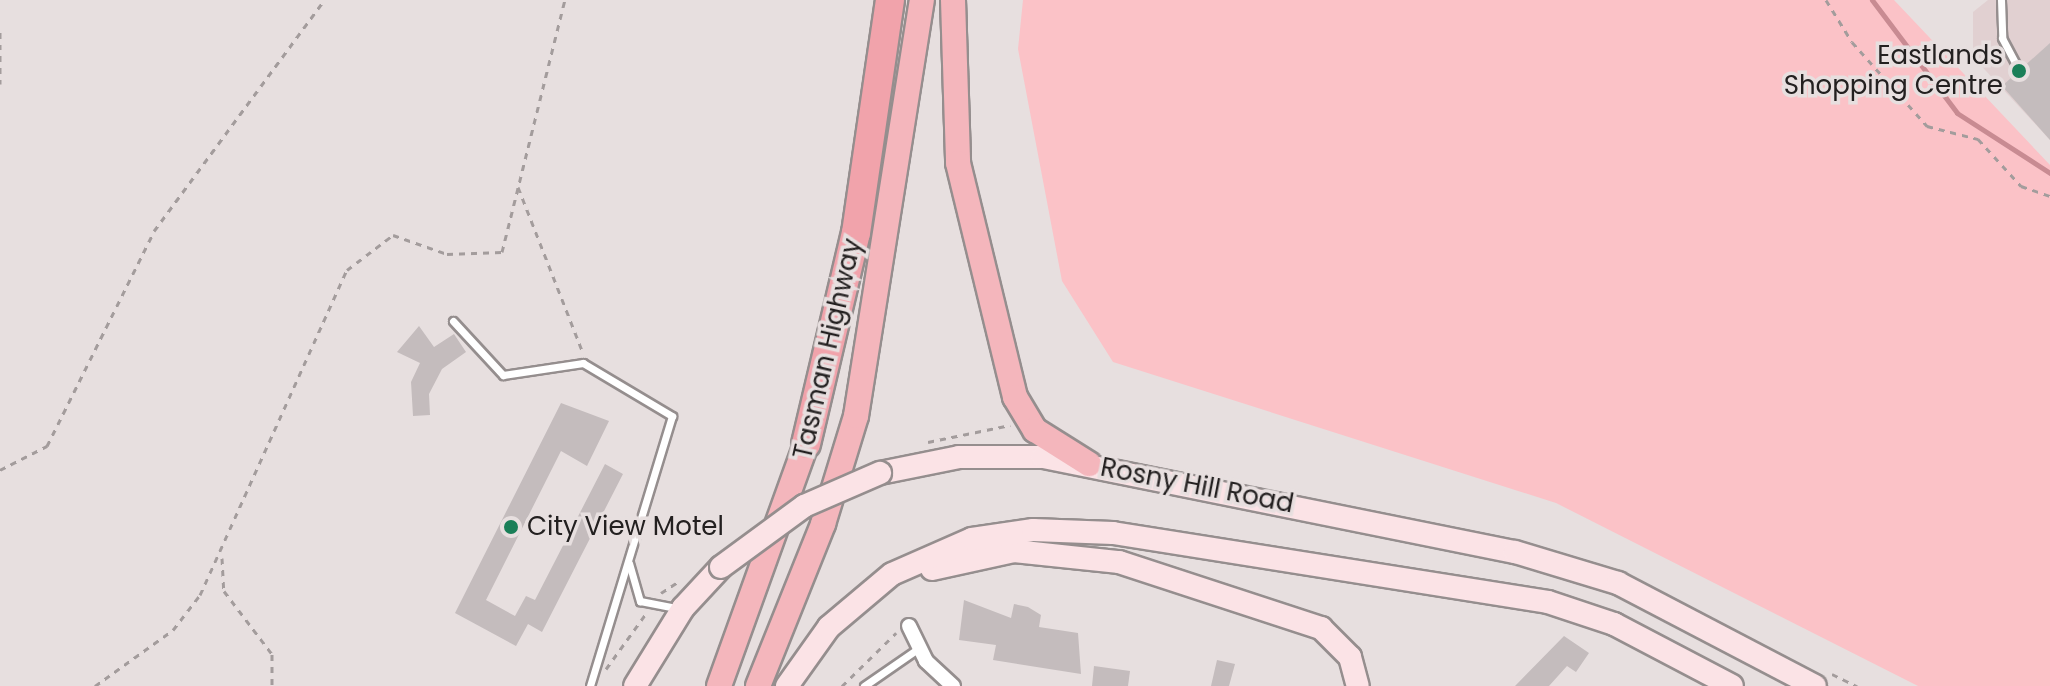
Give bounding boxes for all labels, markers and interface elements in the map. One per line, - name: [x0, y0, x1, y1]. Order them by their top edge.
- place label: Eastlands Shopping Centre: [1784, 40, 2003, 102]
- marker: Eastlands Shopping Centre: [2010, 62, 2028, 80]
- street label: Tasman Highway: [787, 236, 869, 462]
- street label: Rosny Hill Road: [1098, 452, 1296, 520]
- place label: City View Motel: [527, 511, 724, 543]
- marker: City View Motel: [502, 518, 520, 536]

